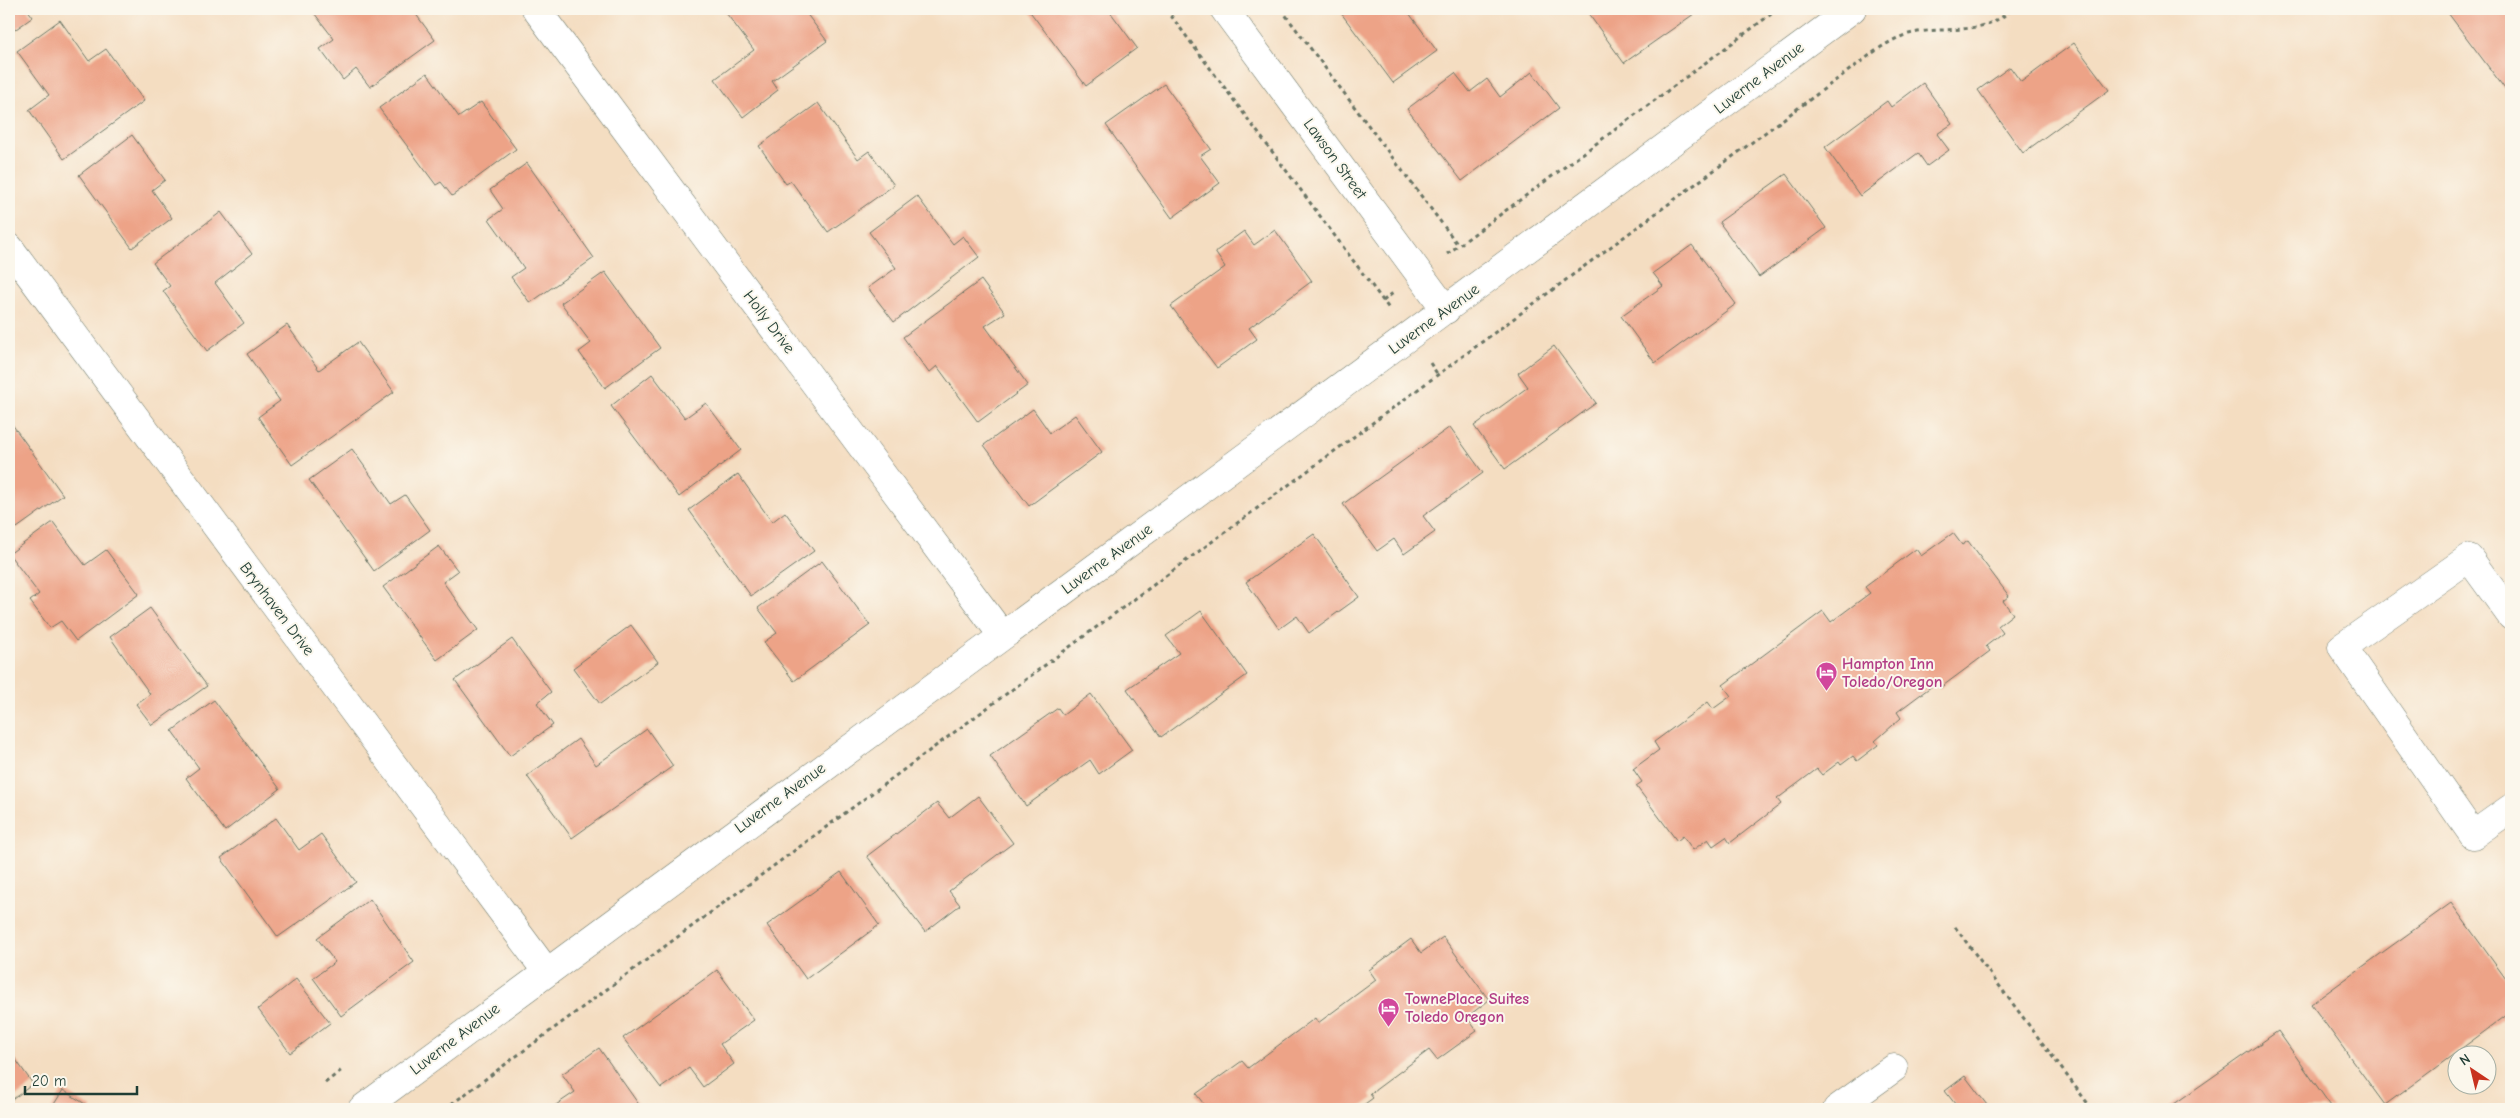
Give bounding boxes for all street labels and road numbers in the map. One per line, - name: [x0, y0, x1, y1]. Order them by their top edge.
- street label: Luverne Avenue: [1711, 38, 1807, 118]
- street label: Lawson Street: [1300, 115, 1370, 203]
- street label: Luverne Avenue: [1385, 280, 1483, 358]
- street label: Holly Drive: [740, 287, 798, 357]
- street label: Luverne Avenue: [1058, 520, 1156, 598]
- street label: Brynhaven Drive: [236, 559, 318, 659]
- street label: Luverne Avenue: [731, 759, 829, 837]
- street label: Luverne Avenue: [407, 999, 503, 1079]

